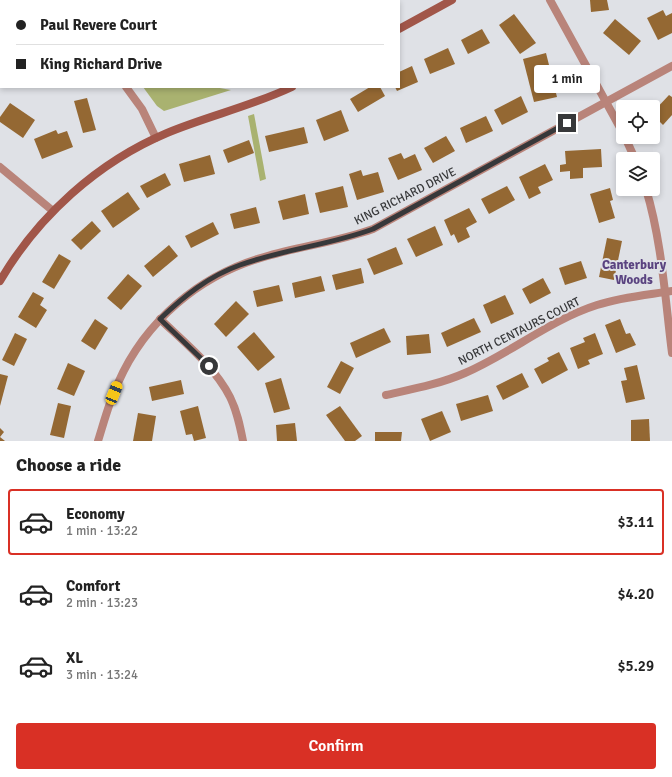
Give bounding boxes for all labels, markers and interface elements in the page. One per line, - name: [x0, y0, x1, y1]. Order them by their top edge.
- text: Paul Revere Court: [40, 16, 157, 34]
- text: King Richard Drive: [40, 55, 162, 73]
- callout: 1 min: [534, 65, 600, 93]
- text: 1 min: [551, 71, 583, 87]
- map controls: [616, 100, 660, 196]
- button: locate: [616, 100, 660, 144]
- route end: [558, 114, 576, 132]
- button: layers: [616, 152, 660, 196]
- street label: KING RICHARD DRIVE: [352, 164, 459, 229]
- district label: Canterbury Woods: [602, 257, 667, 288]
- street label: NORTH CENTAURS COURT: [456, 294, 583, 369]
- route start: [200, 357, 218, 375]
- car: [104, 380, 124, 406]
- text: Choose a ride: [16, 454, 121, 476]
- icon: car: [18, 504, 54, 540]
- text: Economy: [66, 505, 125, 523]
- text: $3.11: [617, 513, 654, 531]
- text: 1 min · 13:22: [66, 523, 138, 539]
- icon: car: [18, 576, 54, 612]
- text: Comfort: [66, 577, 120, 595]
- text: $4.20: [617, 585, 654, 603]
- text: 2 min · 13:23: [66, 595, 138, 611]
- icon: car: [18, 648, 54, 684]
- text: XL: [66, 649, 83, 667]
- text: $5.29: [617, 657, 654, 675]
- text: 3 min · 13:24: [66, 667, 138, 683]
- button: Confirm: [16, 723, 656, 769]

